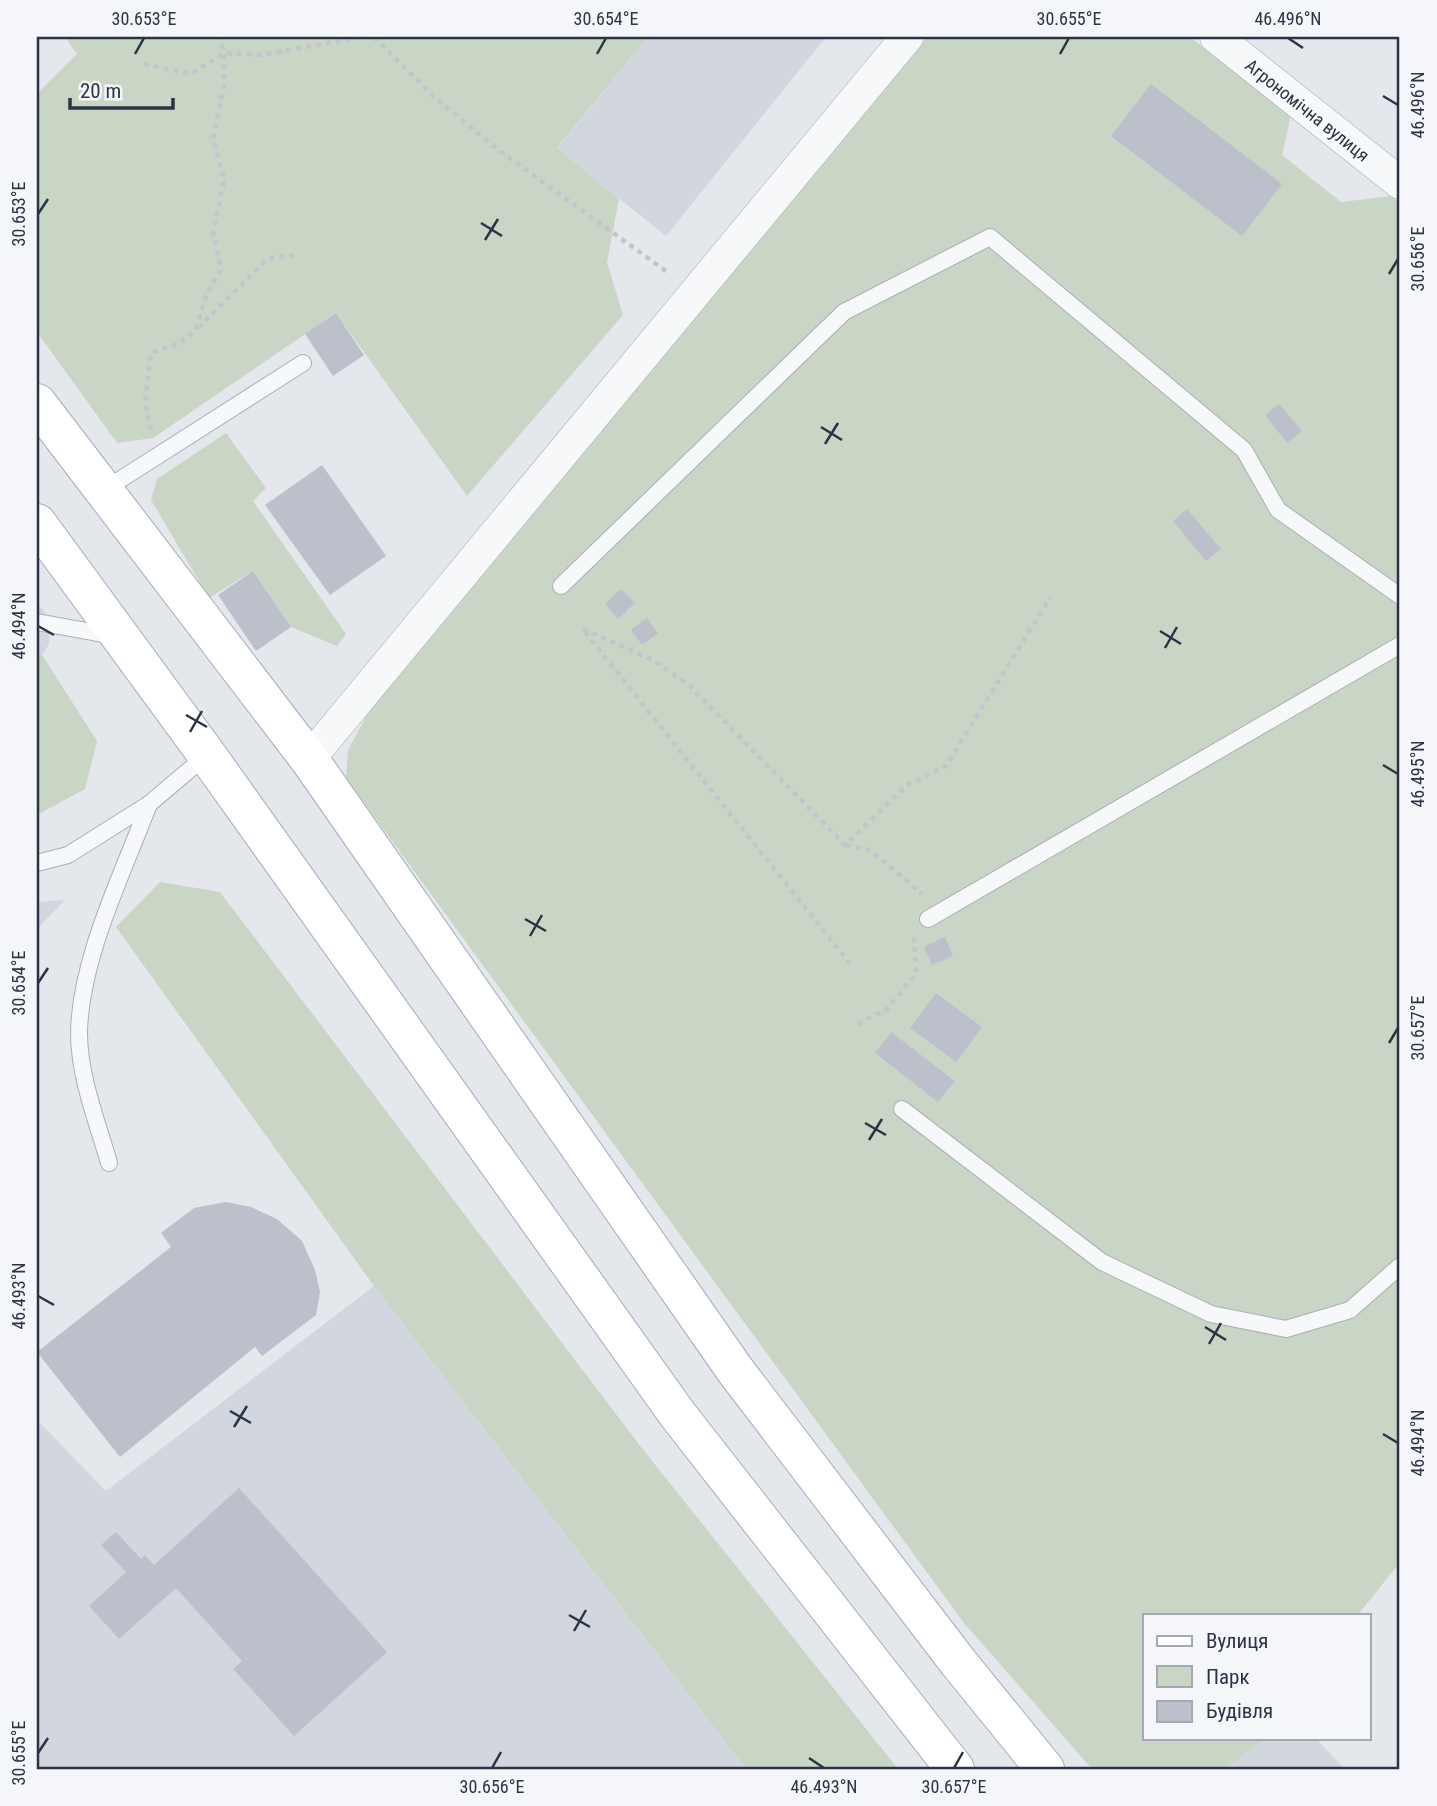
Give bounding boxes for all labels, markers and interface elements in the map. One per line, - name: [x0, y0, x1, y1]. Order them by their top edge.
- text: 30.653°E: [112, 8, 176, 29]
- text: 30.654°E: [574, 8, 638, 29]
- text: 30.655°E: [1037, 8, 1101, 29]
- text: 46.496°N: [1254, 8, 1322, 29]
- street label: Агрономічна вулиця: [1241, 54, 1374, 165]
- scale bar: [70, 66, 173, 110]
- text: 46.496°N: [1407, 71, 1428, 139]
- text: 20 m: [80, 79, 121, 103]
- text: 30.653°E: [8, 182, 29, 246]
- text: 30.656°E: [1407, 227, 1428, 291]
- text: 46.494°N: [8, 592, 29, 660]
- text: 46.495°N: [1407, 740, 1428, 808]
- text: 30.654°E: [8, 951, 29, 1015]
- text: 30.657°E: [1407, 996, 1428, 1060]
- text: 46.493°N: [8, 1262, 29, 1330]
- text: 46.494°N: [1407, 1409, 1428, 1477]
- legend: [1143, 1614, 1370, 1740]
- text: Вулиця: [1206, 1629, 1268, 1653]
- text: Парк: [1206, 1665, 1250, 1689]
- text: Будівля: [1206, 1699, 1273, 1723]
- text: 30.655°E: [8, 1721, 29, 1785]
- text: 30.656°E: [460, 1776, 524, 1797]
- text: 46.493°N: [790, 1776, 858, 1797]
- text: 30.657°E: [922, 1776, 986, 1797]

